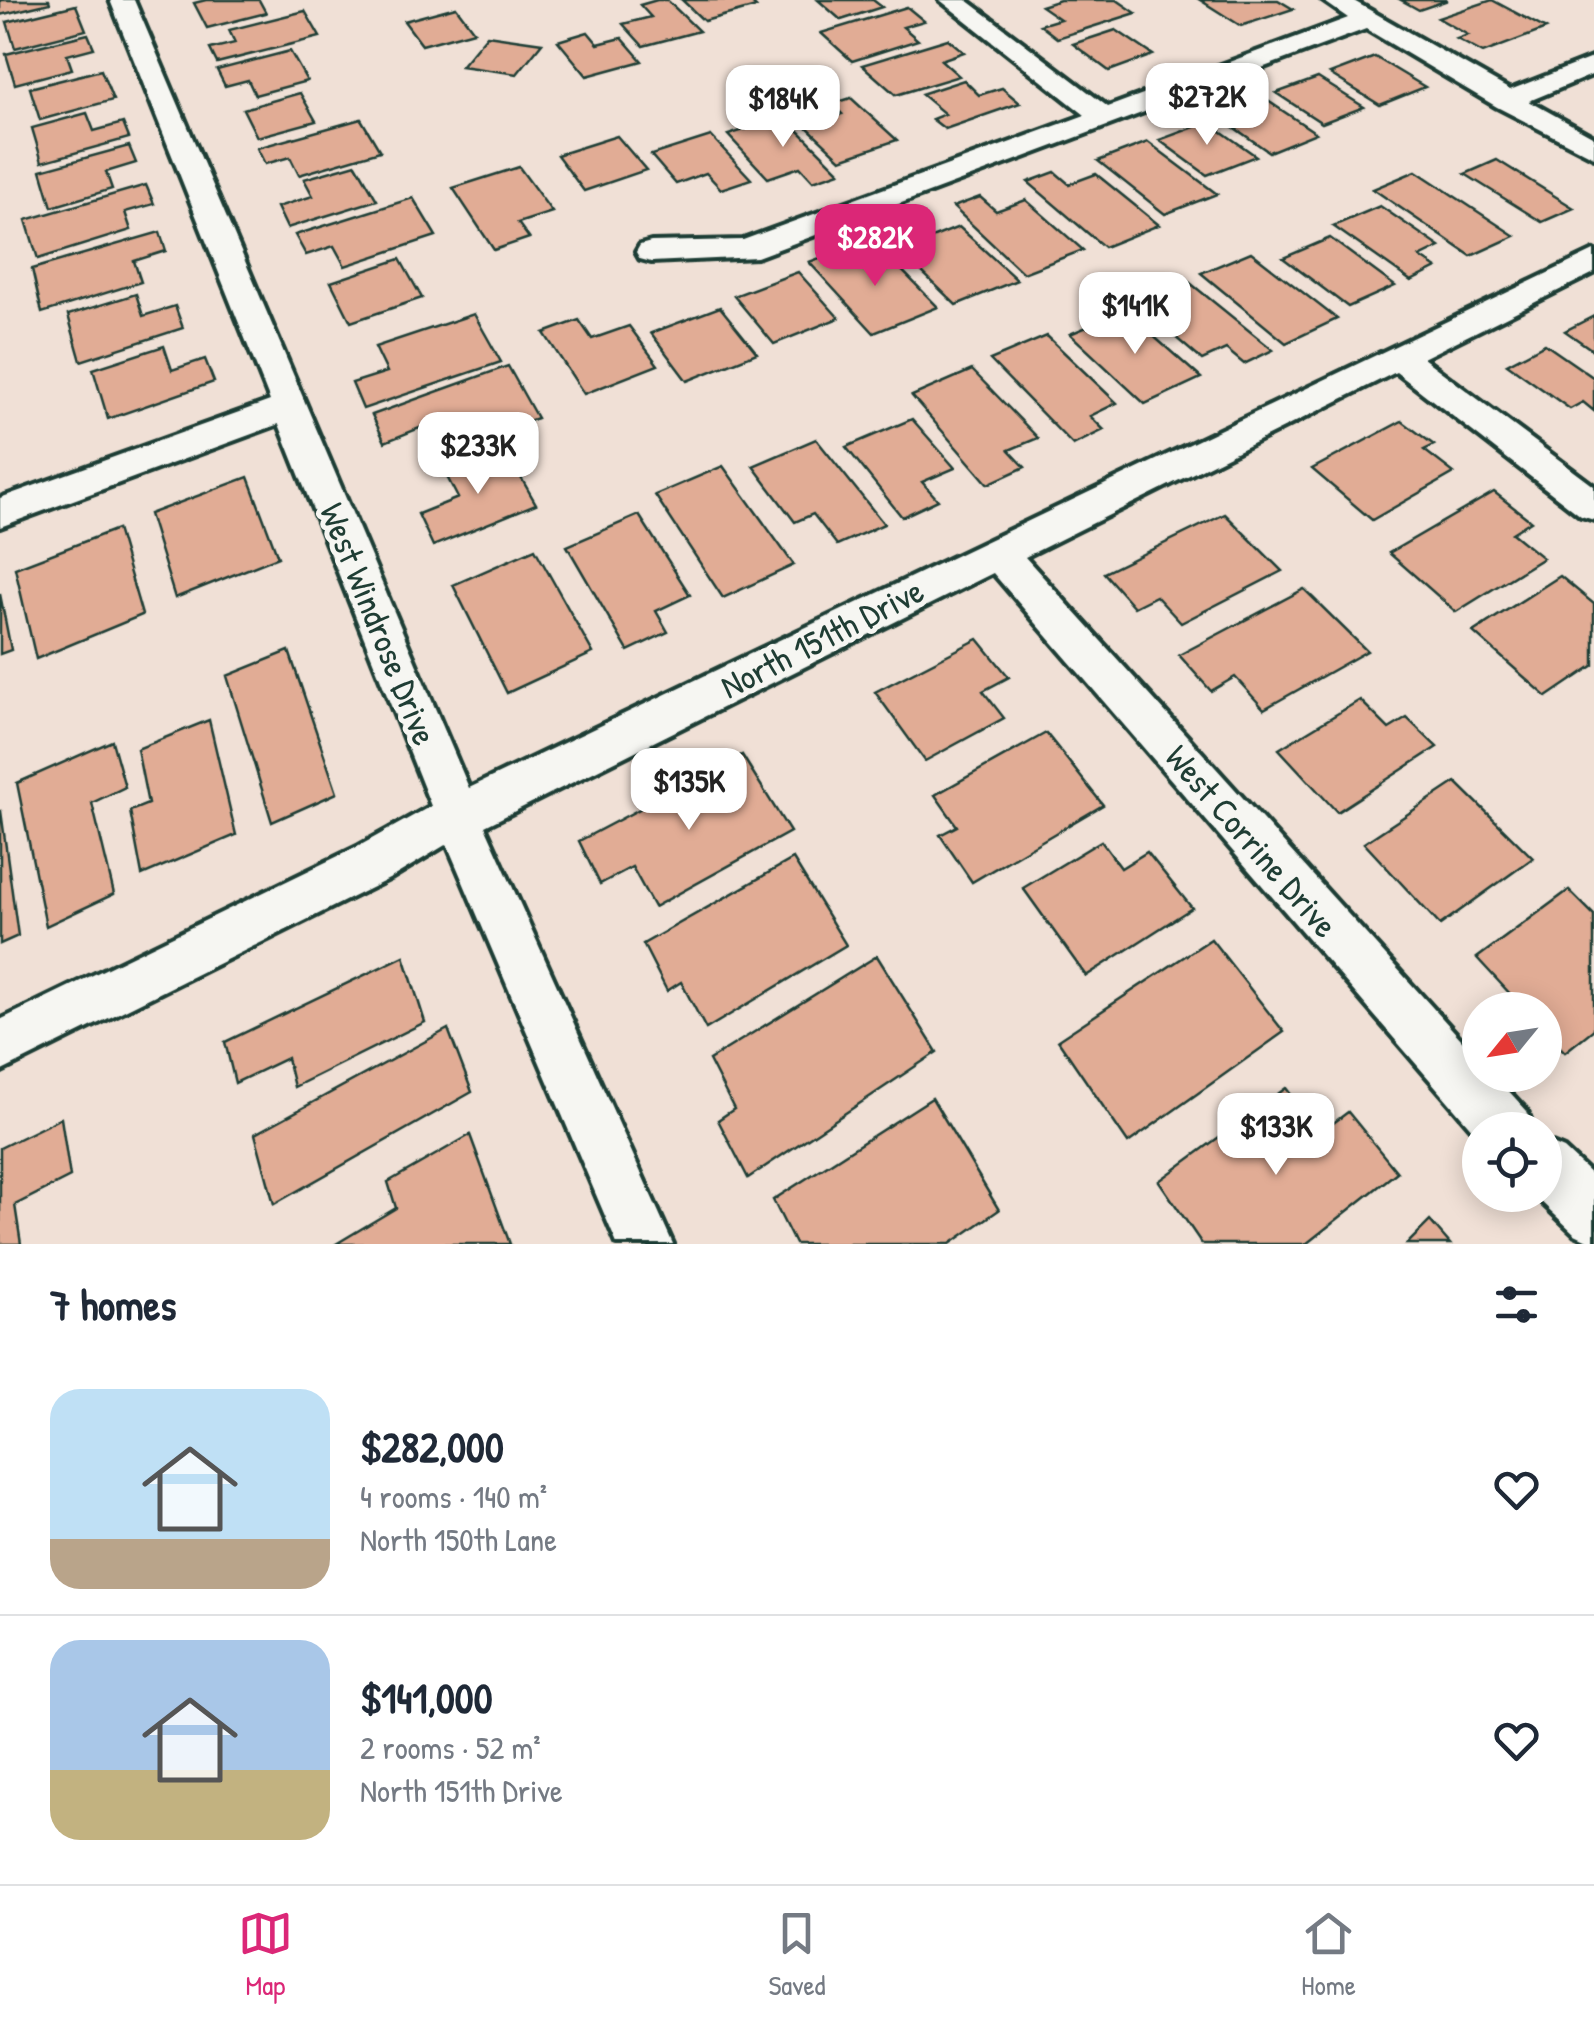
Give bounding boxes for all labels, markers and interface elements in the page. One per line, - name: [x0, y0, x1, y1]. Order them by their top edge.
- pin: $272K: [1137, 63, 1277, 148]
- pin: $184K: [713, 65, 853, 150]
- text: $272K: [1168, 74, 1246, 117]
- text: $184K: [748, 76, 818, 119]
- pin: $282K: [805, 204, 945, 289]
- text: $282K: [837, 215, 913, 258]
- pin: $141K: [1065, 272, 1205, 357]
- text: $141K: [1101, 283, 1169, 326]
- pin: $233K: [408, 412, 548, 497]
- text: $233K: [440, 423, 516, 466]
- street label: West Windrose Drive: [309, 496, 449, 752]
- street label: North 151th Drive: [712, 567, 932, 709]
- street label: West Corrine Drive: [1155, 735, 1349, 947]
- pin: $135K: [619, 748, 759, 833]
- text: $135K: [653, 759, 725, 802]
- north arrow: [1462, 992, 1562, 1092]
- map controls: [1462, 992, 1562, 1212]
- pin: $133K: [1206, 1093, 1346, 1178]
- text: $133K: [1239, 1104, 1313, 1147]
- button: locate: [1462, 1112, 1562, 1212]
- text: 7 homes: [50, 1276, 176, 1333]
- icon: filters: [1489, 1277, 1544, 1332]
- text: $282,000: [360, 1418, 504, 1475]
- icon: home: [130, 1429, 250, 1549]
- icon: heart: [1489, 1462, 1544, 1517]
- text: 4 rooms · 140 m²: [360, 1475, 547, 1518]
- text: North 150th Lane: [360, 1518, 557, 1561]
- text: $141,000: [360, 1669, 492, 1726]
- icon: home: [130, 1680, 250, 1800]
- icon: heart: [1489, 1713, 1544, 1768]
- text: 2 rooms · 52 m²: [360, 1726, 541, 1769]
- text: North 151th Drive: [360, 1769, 563, 1812]
- tab: Map: [238, 1906, 293, 2004]
- tab: Saved: [768, 1906, 826, 2004]
- tab: Home: [1301, 1906, 1356, 2004]

